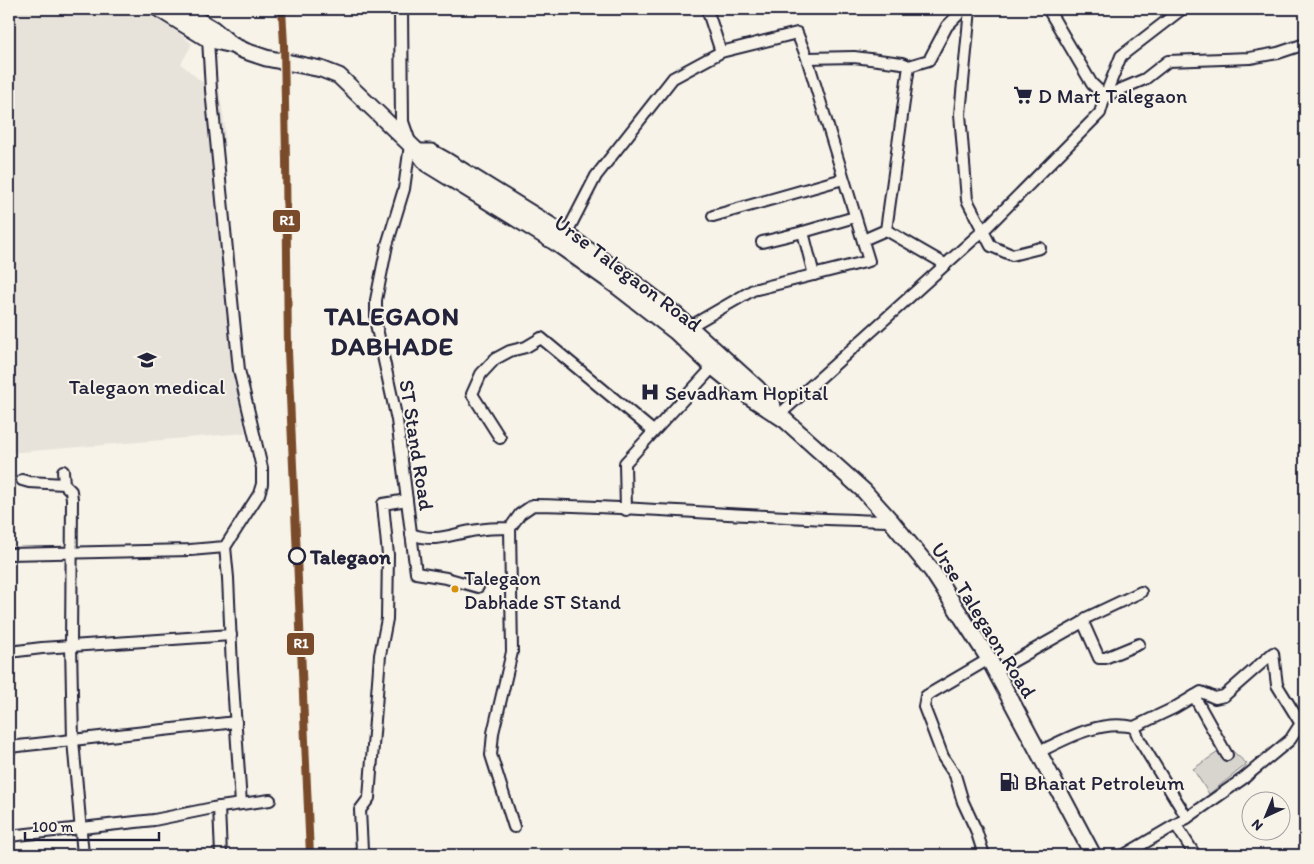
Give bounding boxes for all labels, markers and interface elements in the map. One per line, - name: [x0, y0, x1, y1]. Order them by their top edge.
- place label: D Mart Talegaon: [1038, 83, 1187, 108]
- supermarket icon: D Mart Talegaon: [1012, 84, 1034, 106]
- line badge: R1: [272, 209, 301, 233]
- street label: Urse Talegaon Road: [549, 209, 707, 337]
- text: R1: [280, 212, 295, 229]
- district label: TALEGAON DABHADE: [323, 300, 460, 362]
- school or university icon: Talegaon medical: [136, 349, 158, 371]
- place label: Talegaon medical: [69, 374, 225, 399]
- street label: ST Stand Road: [394, 378, 440, 513]
- place label: Sevadham Hopital: [665, 380, 828, 405]
- hospital icon: Sevadham Hopital: [639, 381, 661, 403]
- street label: Urse Talegaon Road: [926, 538, 1042, 703]
- place label: Talegaon: [309, 544, 391, 570]
- marker: Talegaon: [288, 547, 306, 565]
- place label: Talegaon Dabhade ST Stand: [464, 566, 621, 614]
- marker: Talegaon Dabhade ST Stand: [450, 584, 460, 594]
- line badge: R1: [286, 632, 315, 656]
- text: R1: [294, 635, 309, 652]
- place label: Bharat Petroleum: [1024, 770, 1185, 795]
- fuel station icon: Bharat Petroleum: [998, 771, 1020, 793]
- north arrow: [1242, 792, 1292, 842]
- scale bar: [25, 809, 159, 841]
- text: N: [1248, 816, 1267, 834]
- text: 100 m: [32, 818, 74, 836]

